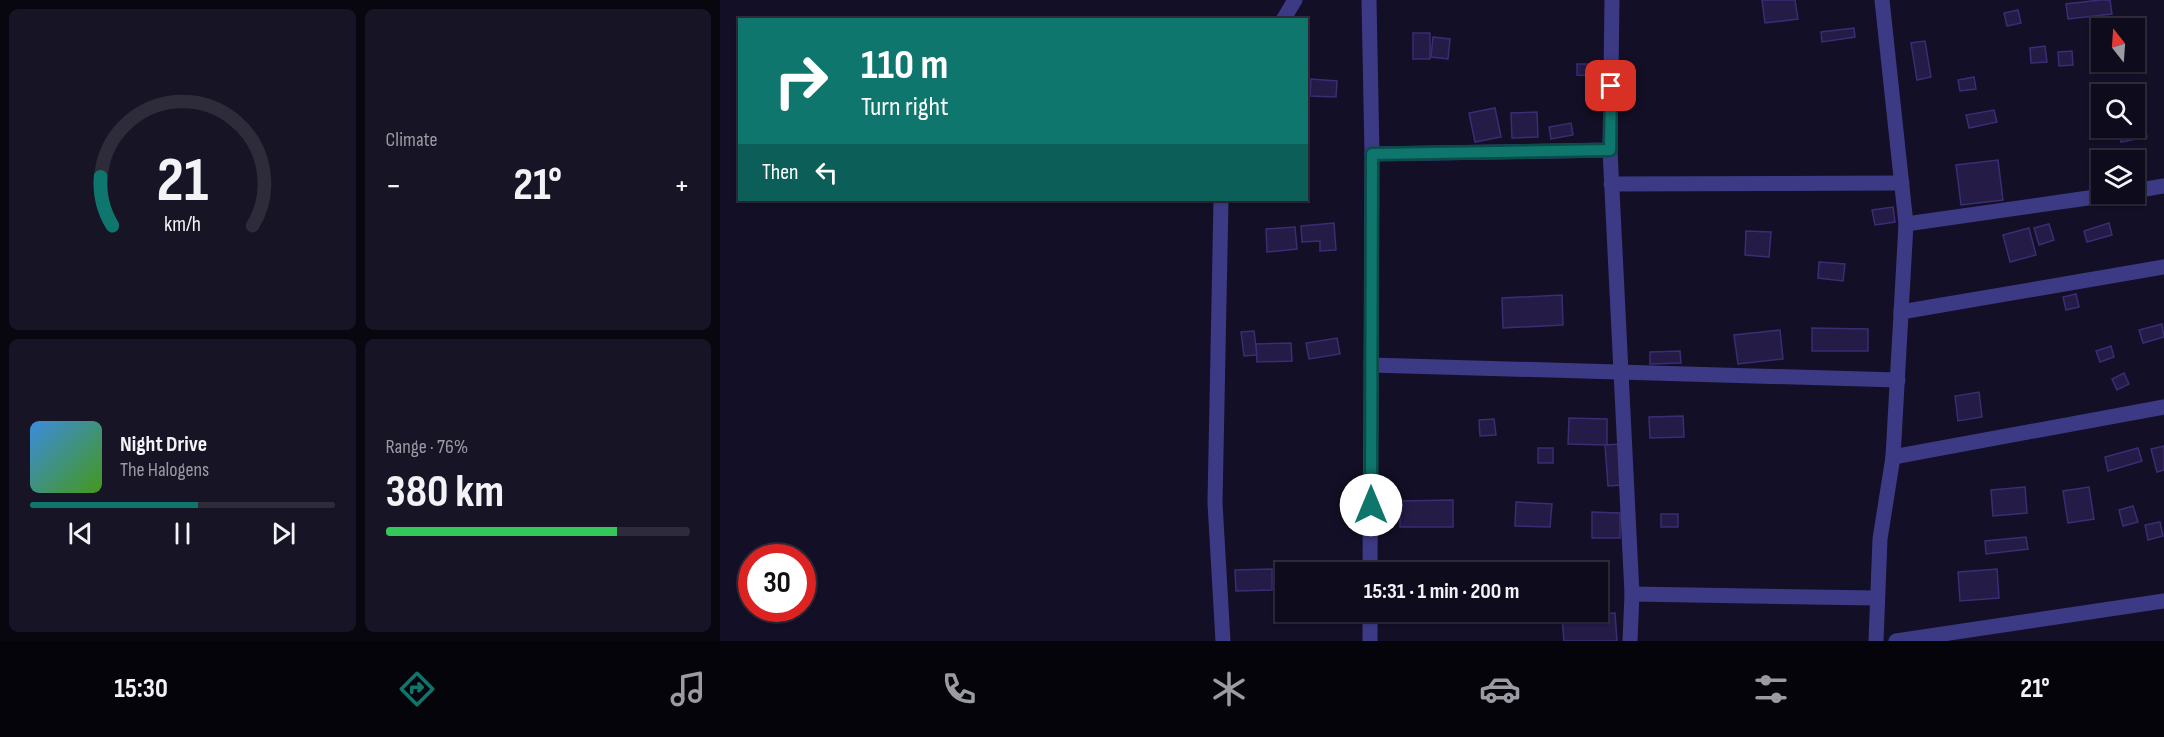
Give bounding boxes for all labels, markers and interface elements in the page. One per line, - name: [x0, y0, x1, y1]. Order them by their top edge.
- north arrow: [2091, 18, 2145, 72]
- map controls: [2091, 18, 2145, 204]
- text: 110 m: [861, 40, 948, 91]
- icon: right: [762, 42, 840, 120]
- pin: [1585, 60, 1636, 111]
- icon: arrive: [1594, 69, 1627, 102]
- button: search: [2091, 84, 2145, 138]
- text: Turn right: [861, 91, 948, 123]
- text: Climate: [386, 128, 438, 152]
- text: 21: [156, 144, 208, 219]
- button: layers: [2091, 150, 2145, 204]
- icon: left: [810, 156, 843, 189]
- text: 21°: [513, 158, 562, 213]
- text: Then: [762, 159, 798, 186]
- text: −: [386, 166, 402, 206]
- text: +: [674, 166, 690, 206]
- text: km/h: [164, 213, 201, 238]
- text: Night Drive: [120, 431, 207, 458]
- text: Range · 76%: [386, 435, 468, 459]
- text: The Halogens: [120, 458, 209, 482]
- text: 380 km: [386, 465, 504, 520]
- position arrow: [1339, 473, 1403, 537]
- icon: previous: [64, 517, 97, 550]
- icon: pause: [166, 517, 199, 550]
- icon: next: [267, 517, 300, 550]
- speed limit sign: 30: [738, 544, 816, 622]
- text: 15:31 · 1 min · 200 m: [1364, 578, 1519, 605]
- icon: directions: [396, 668, 438, 710]
- icon: music: [667, 668, 709, 710]
- icon: phone: [938, 668, 980, 710]
- icon: climate: [1208, 668, 1250, 710]
- icon: car: [1479, 668, 1521, 710]
- icon: filters: [1750, 668, 1792, 710]
- text: 15:30: [114, 673, 168, 705]
- text: 21°: [2020, 673, 2050, 705]

